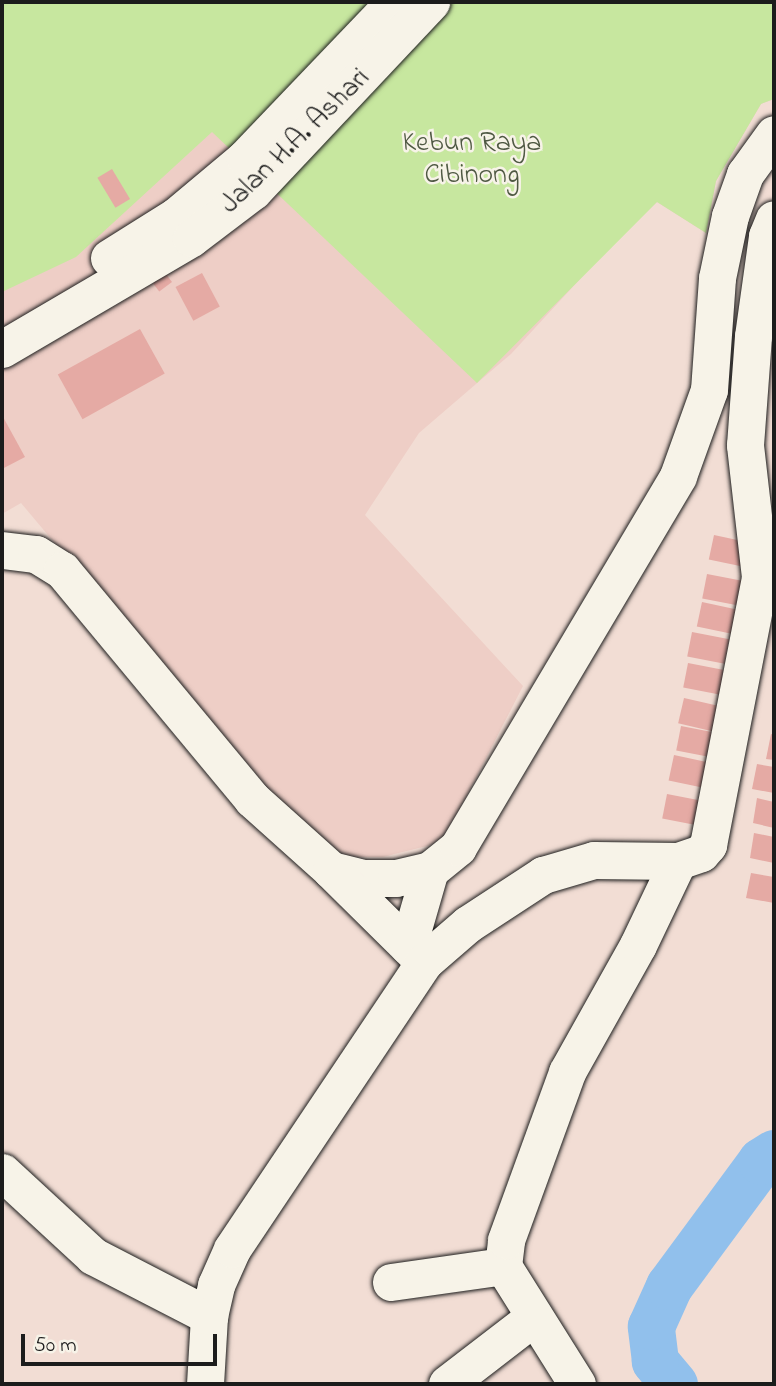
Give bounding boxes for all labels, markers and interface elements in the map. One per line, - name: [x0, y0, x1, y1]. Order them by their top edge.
- street label: Jalan H.A. Ashari: [214, 62, 378, 222]
- park label: Kebun Raya Cibinong: [403, 127, 541, 193]
- scale bar: [24, 1320, 220, 1364]
- text: 50 m: [34, 1331, 77, 1361]

